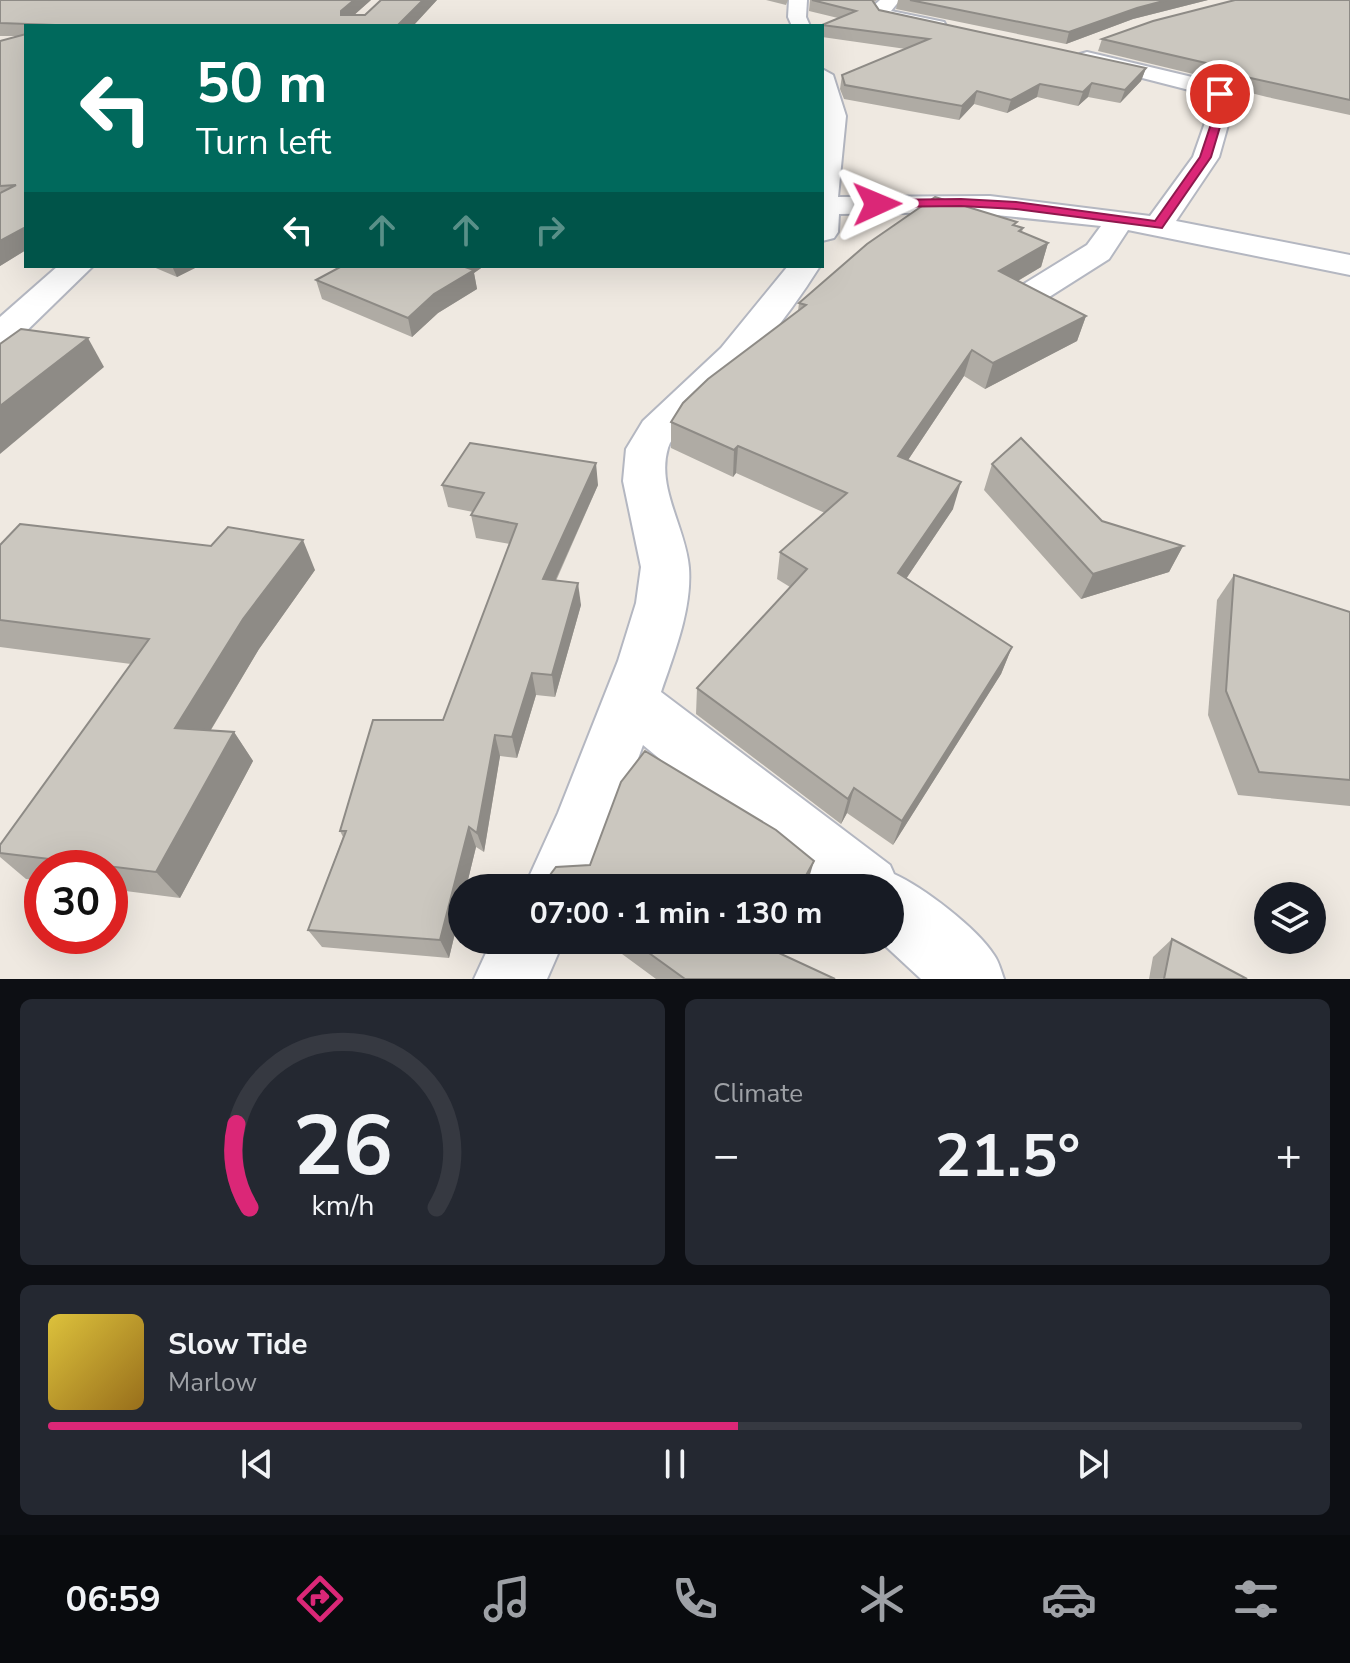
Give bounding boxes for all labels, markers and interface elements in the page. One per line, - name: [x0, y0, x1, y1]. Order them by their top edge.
- text: 50 m: [196, 45, 327, 122]
- icon: left: [64, 56, 168, 160]
- pin: [1186, 60, 1254, 128]
- icon: arrive: [1198, 72, 1242, 116]
- text: Turn left: [196, 118, 331, 167]
- position arrow: [835, 162, 919, 246]
- icon: left: [276, 208, 320, 252]
- icon: ahead: [360, 208, 404, 252]
- icon: ahead: [444, 208, 488, 252]
- icon: right: [528, 208, 572, 252]
- speed limit sign: 30: [24, 850, 128, 954]
- map controls: [1254, 882, 1326, 954]
- button: layers: [1254, 882, 1326, 954]
- text: 07:00 · 1 min · 130 m: [530, 893, 822, 934]
- text: Climate: [713, 1076, 803, 1111]
- text: 26: [293, 1090, 392, 1203]
- text: 21.5°: [935, 1115, 1080, 1197]
- text: −: [713, 1126, 739, 1186]
- text: +: [1276, 1126, 1302, 1186]
- text: km/h: [311, 1186, 374, 1225]
- text: Slow Tide: [168, 1324, 308, 1365]
- text: Marlow: [168, 1365, 257, 1400]
- icon: previous: [235, 1442, 279, 1486]
- icon: pause: [653, 1442, 697, 1486]
- icon: next: [1071, 1442, 1115, 1486]
- icon: directions: [292, 1571, 348, 1627]
- icon: music: [479, 1571, 535, 1627]
- icon: phone: [667, 1571, 723, 1627]
- icon: climate: [854, 1571, 910, 1627]
- icon: car: [1041, 1571, 1097, 1627]
- icon: filters: [1228, 1571, 1284, 1627]
- text: 06:59: [66, 1575, 161, 1624]

